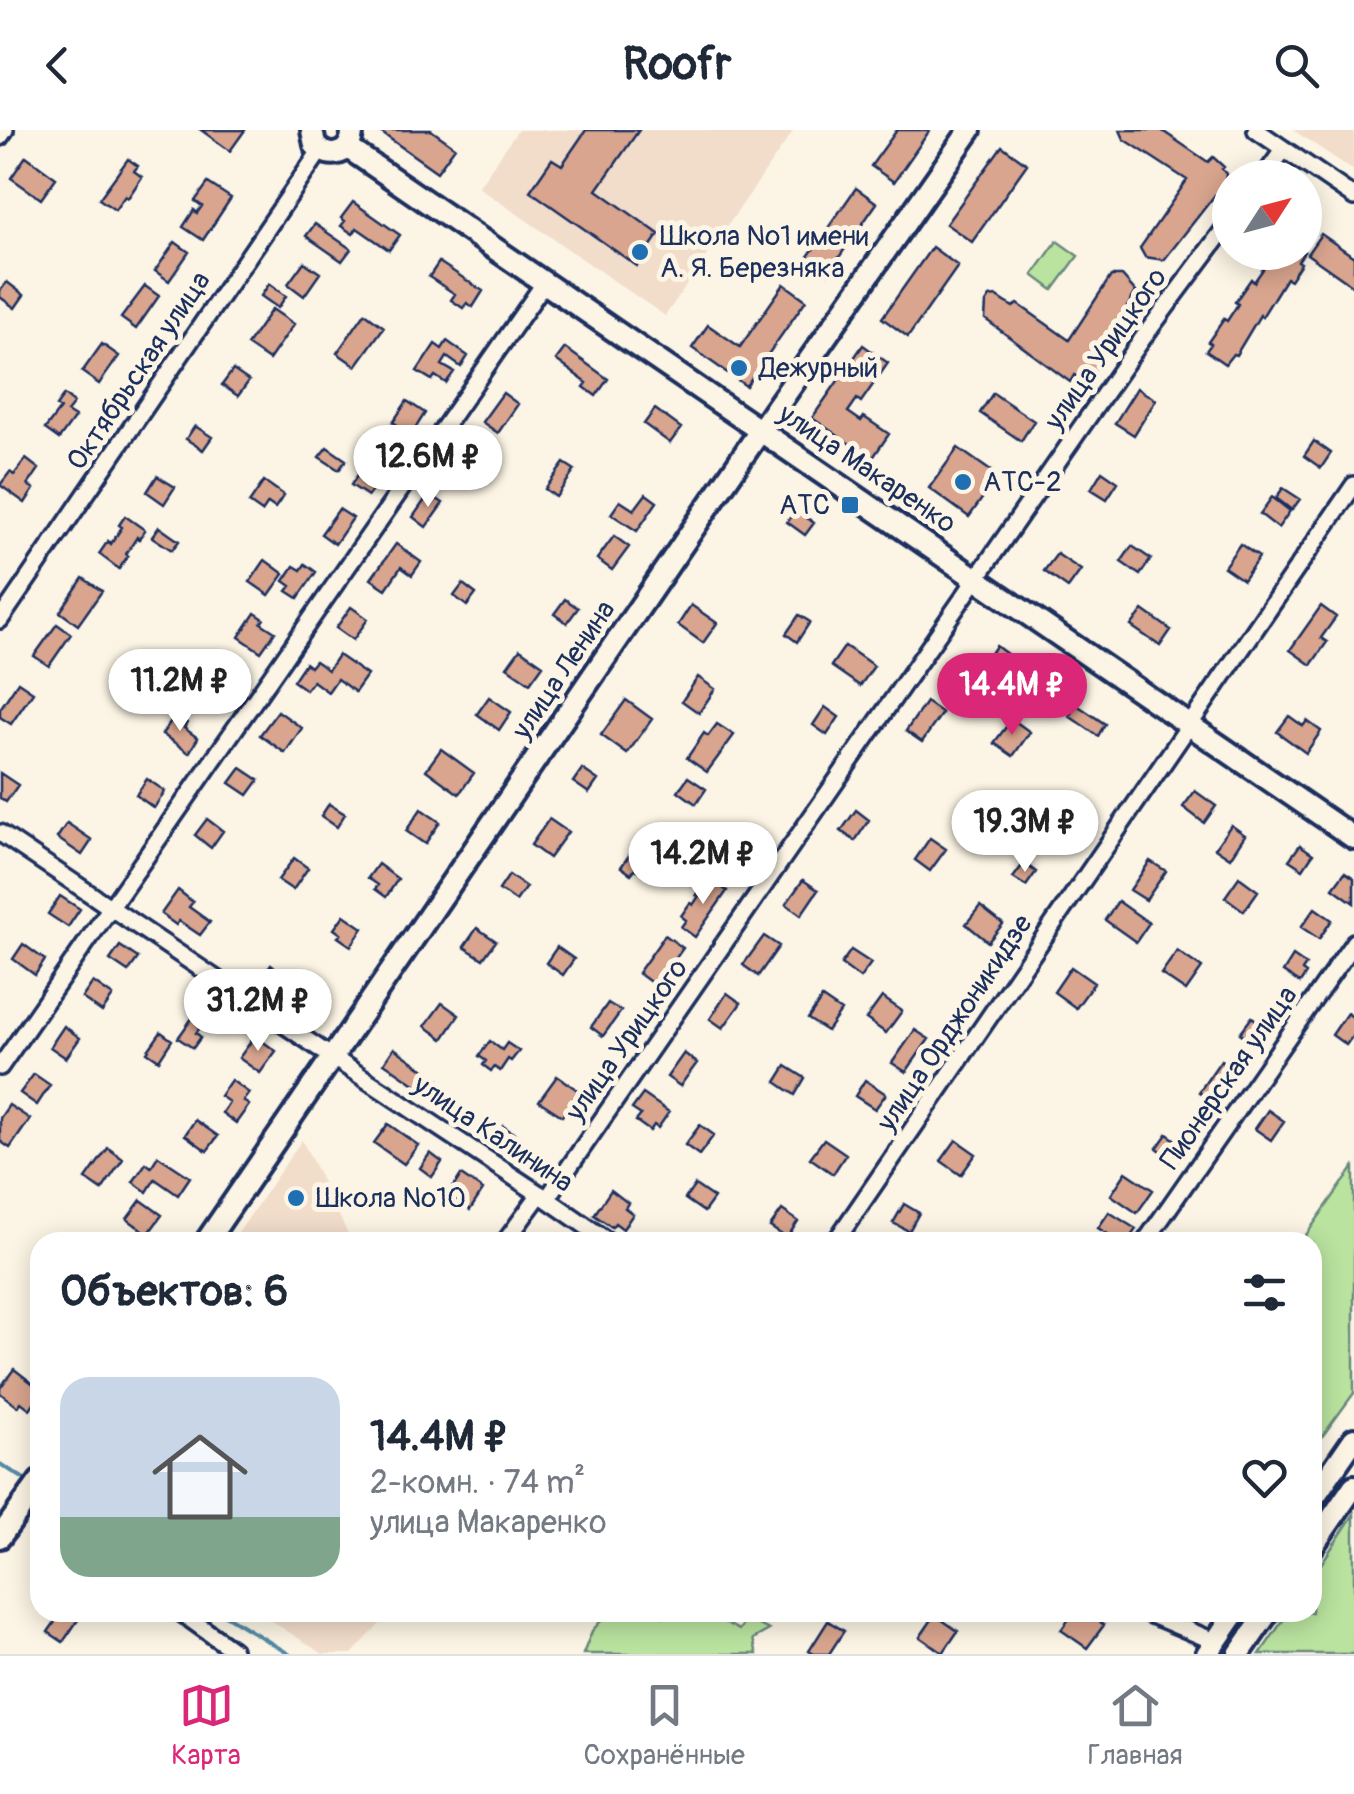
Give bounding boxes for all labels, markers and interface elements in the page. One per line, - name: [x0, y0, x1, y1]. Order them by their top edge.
- text: Roofr: [623, 37, 731, 93]
- icon: back: [30, 38, 85, 93]
- icon: search: [1269, 38, 1324, 93]
- north arrow: [1212, 160, 1322, 270]
- map controls: [1212, 160, 1322, 270]
- place label: Школа №1 имени А. Я. Березняка: [660, 219, 868, 286]
- marker: Школа №1 имени А. Я. Березняка: [629, 241, 651, 263]
- street label: улица Урицкого: [1037, 261, 1175, 438]
- street label: Октябрьская улица: [60, 265, 218, 477]
- place label: Дежурный: [758, 351, 878, 386]
- marker: Дежурный: [728, 357, 750, 379]
- street label: улица Макаренко: [771, 396, 963, 541]
- pin: 12.6M ₽: [336, 425, 520, 510]
- text: 12.6M ₽: [375, 437, 481, 477]
- place label: АТС-2: [983, 465, 1062, 500]
- marker: АТС-2: [952, 471, 974, 493]
- place label: АТС: [779, 488, 830, 523]
- marker: АТС: [839, 494, 861, 516]
- street label: улица Ленина: [504, 594, 623, 747]
- pin: 11.2M ₽: [88, 649, 272, 734]
- pin: 14.4M ₽: [920, 653, 1104, 738]
- text: 11.2M ₽: [130, 661, 230, 701]
- text: 14.4M ₽: [959, 665, 1065, 705]
- pin: 19.3M ₽: [933, 790, 1117, 875]
- text: 19.3M ₽: [973, 802, 1077, 842]
- pin: 14.2M ₽: [611, 822, 795, 907]
- text: 14.2M ₽: [650, 834, 756, 874]
- street label: улица Орджоникидзе: [869, 908, 1041, 1139]
- street label: улица Урицкого: [558, 952, 696, 1129]
- pin: 31.2M ₽: [166, 969, 350, 1054]
- street label: Пионерская улица: [1153, 980, 1305, 1176]
- text: 31.2M ₽: [206, 981, 310, 1021]
- street label: улица Калинина: [405, 1067, 580, 1200]
- place label: Школа №10: [316, 1181, 466, 1216]
- marker: Школа №10: [285, 1187, 307, 1209]
- icon: filters: [1237, 1265, 1292, 1320]
- text: Объектов: 6: [60, 1266, 288, 1318]
- text: 14.4M ₽: [370, 1411, 509, 1463]
- icon: home: [140, 1417, 260, 1537]
- icon: heart: [1237, 1450, 1292, 1505]
- text: 2-комн. · 74 m²: [370, 1463, 585, 1503]
- text: улица Макаренко: [370, 1503, 606, 1543]
- tab: Карта: [171, 1678, 241, 1773]
- tab: Сохранённые: [583, 1678, 745, 1773]
- tab: Главная: [1088, 1678, 1183, 1773]

